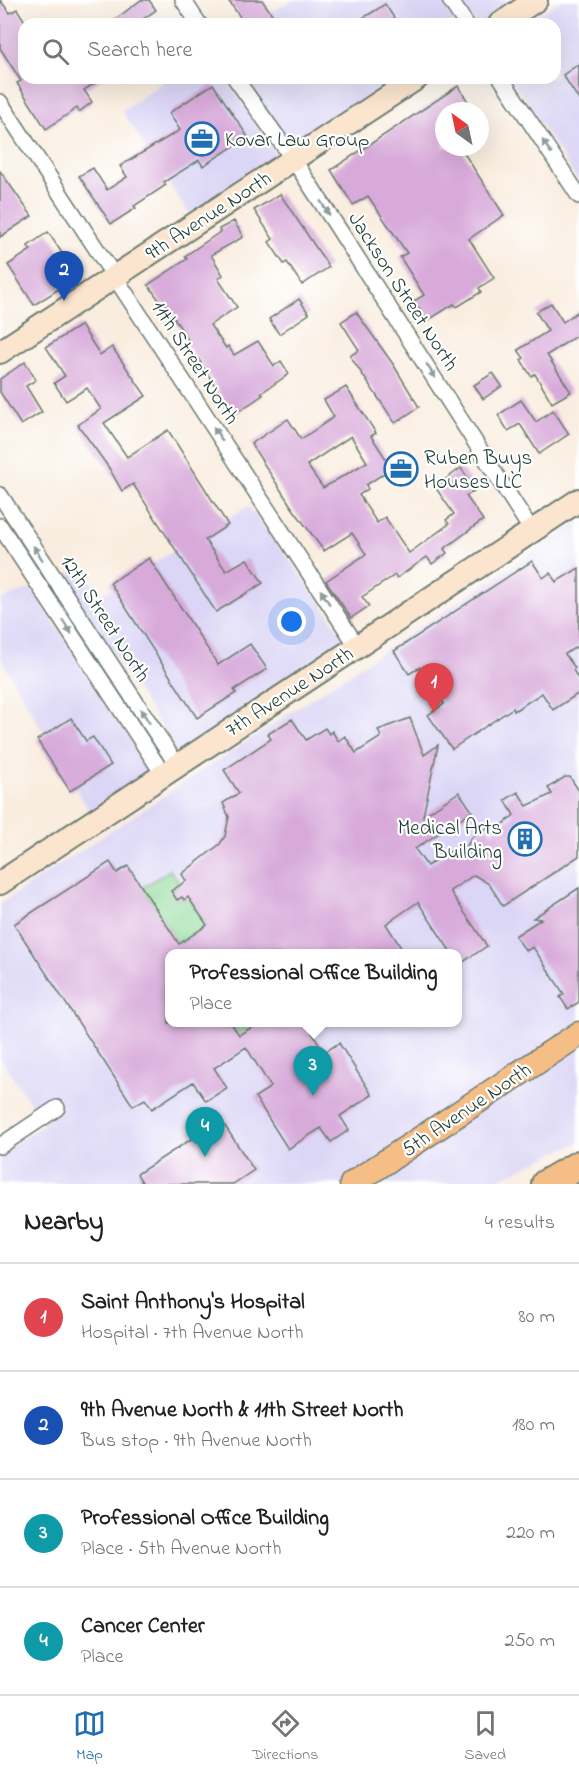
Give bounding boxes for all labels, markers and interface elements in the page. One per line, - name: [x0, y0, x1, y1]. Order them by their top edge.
- search box: [18, 18, 561, 84]
- icon: search: [39, 35, 72, 68]
- text: Search here: [87, 35, 192, 67]
- north arrow: [435, 102, 489, 156]
- office icon: Kovar Law Group: [184, 121, 220, 157]
- place label: Kovar Law Group: [225, 126, 369, 156]
- one-way arrow: [542, 139, 553, 155]
- street label: 9th Avenue North: [140, 165, 278, 269]
- one-way arrow: [319, 200, 330, 216]
- street label: Jackson Street North: [340, 207, 465, 377]
- pin: 2: [44, 252, 84, 301]
- street label: 11th Street North: [143, 295, 246, 431]
- one-way arrow: [426, 363, 437, 379]
- one-way arrow: [213, 426, 224, 442]
- place label: Ruben Buys Houses LLC: [424, 444, 532, 498]
- office icon: Ruben Buys Houses LLC: [383, 451, 419, 487]
- one-way arrow: [33, 545, 44, 561]
- street label: 12th Street North: [52, 550, 157, 689]
- one-way arrow: [320, 589, 331, 605]
- your location: [277, 607, 306, 636]
- one-way arrow: [61, 619, 72, 635]
- street label: 7th Avenue North: [220, 640, 360, 745]
- pin: 1: [414, 664, 454, 713]
- one-way arrow: [140, 708, 151, 724]
- place label: Medical Arts Building: [398, 814, 502, 870]
- building icon: Medical Arts Building: [507, 821, 543, 857]
- popup: [165, 949, 462, 1027]
- text: Professional Office Building: [190, 958, 438, 990]
- text: Place: [190, 990, 232, 1019]
- pin: 3: [294, 1046, 332, 1096]
- street label: 5th Avenue North: [396, 1056, 538, 1165]
- pin: 4: [186, 1108, 224, 1157]
- text: Nearby: [24, 1204, 103, 1242]
- text: 4 results: [485, 1209, 555, 1238]
- text: Saint Anthony's Hospital: [81, 1287, 305, 1319]
- text: 1: [40, 1303, 47, 1332]
- text: 80 m: [518, 1303, 555, 1332]
- text: Hospital · 7th Avenue North: [81, 1319, 303, 1348]
- text: 9th Avenue North & 11th Street North: [81, 1395, 403, 1427]
- text: 2: [39, 1411, 48, 1440]
- text: 180 m: [512, 1411, 555, 1440]
- text: Bus stop · 9th Avenue North: [81, 1427, 312, 1456]
- text: Professional Office Building: [81, 1503, 329, 1535]
- text: 3: [39, 1519, 48, 1548]
- text: 220 m: [506, 1519, 555, 1548]
- text: Place · 5th Avenue North: [81, 1535, 281, 1564]
- text: Cancer Center: [81, 1611, 205, 1643]
- text: 4: [39, 1627, 48, 1656]
- text: 250 m: [504, 1627, 555, 1656]
- text: Place: [81, 1643, 123, 1672]
- tab: Map: [73, 1707, 106, 1767]
- tab: Directions: [252, 1707, 318, 1767]
- tab: Saved: [464, 1707, 506, 1767]

